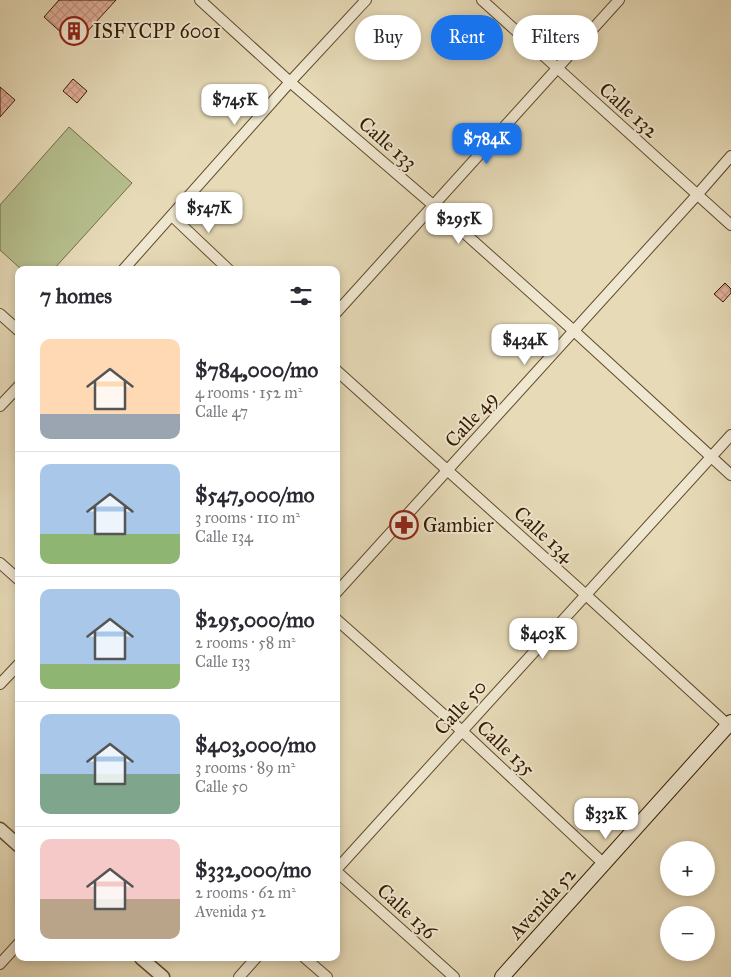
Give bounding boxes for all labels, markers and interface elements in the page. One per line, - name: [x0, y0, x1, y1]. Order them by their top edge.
- chip: Buy: [355, 15, 421, 60]
- chip: Rent: [431, 15, 503, 60]
- chip: Filters: [513, 15, 598, 60]
- building icon: ISFYCPP 6001: [59, 16, 89, 46]
- place label: ISFYCPP 6001: [93, 19, 221, 43]
- street label: Calle 132: [595, 77, 664, 143]
- pin: $745K: [200, 84, 270, 126]
- text: $745K: [212, 90, 258, 109]
- street label: Calle 133: [354, 111, 422, 175]
- pin: $784K: [452, 122, 522, 165]
- text: $784K: [464, 129, 510, 148]
- pin: $547K: [174, 192, 244, 234]
- text: $547K: [187, 198, 231, 217]
- pin: $295K: [424, 202, 494, 245]
- text: $295K: [437, 209, 481, 228]
- icon: filters: [287, 282, 315, 310]
- text: 7 homes: [40, 283, 112, 309]
- pin: $434K: [490, 324, 560, 366]
- text: $434K: [502, 330, 548, 349]
- text: $784,000/mo: [195, 357, 318, 383]
- icon: home: [80, 359, 140, 419]
- text: 4 rooms · 152 m²: [195, 383, 302, 402]
- street label: Calle 49: [440, 386, 502, 452]
- text: Calle 47: [195, 402, 248, 421]
- text: $547,000/mo: [195, 482, 315, 508]
- icon: home: [80, 484, 140, 544]
- street label: Calle 134: [509, 501, 580, 568]
- text: 3 rooms · 110 m²: [195, 508, 300, 527]
- pharmacy icon: Gambier: [389, 510, 419, 540]
- place label: Gambier: [423, 513, 494, 537]
- text: Calle 134: [195, 527, 253, 546]
- text: $295,000/mo: [195, 607, 315, 633]
- icon: home: [80, 609, 140, 669]
- pin: $403K: [508, 618, 578, 660]
- text: $403K: [520, 624, 566, 643]
- text: 2 rooms · 58 m²: [195, 633, 296, 652]
- text: Calle 133: [195, 652, 251, 671]
- street label: Calle 50: [429, 674, 491, 740]
- street label: Calle 135: [472, 715, 540, 781]
- text: $403,000/mo: [195, 732, 316, 758]
- icon: home: [80, 734, 140, 794]
- text: 3 rooms · 89 m²: [195, 758, 295, 777]
- text: Calle 50: [195, 777, 248, 796]
- pin: $332K: [571, 798, 641, 840]
- text: $332K: [585, 804, 627, 823]
- map controls: [660, 841, 715, 961]
- button: +: [660, 841, 715, 896]
- text: $332,000/mo: [195, 857, 311, 883]
- icon: home: [80, 859, 140, 919]
- street label: Avenida 52: [503, 862, 581, 945]
- street label: Calle 136: [372, 878, 442, 944]
- text: 2 rooms · 62 m²: [195, 883, 296, 902]
- text: Avenida 52: [195, 902, 266, 921]
- button: −: [660, 906, 715, 961]

